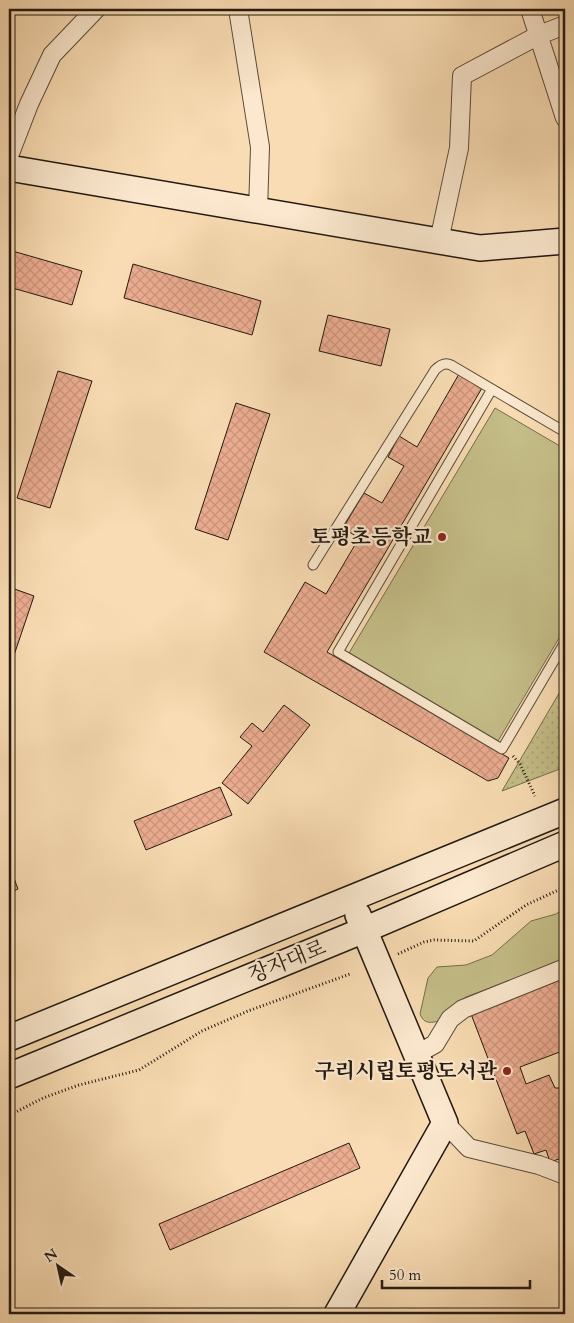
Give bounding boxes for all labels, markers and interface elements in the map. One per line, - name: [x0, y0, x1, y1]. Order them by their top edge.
- place label: 토평초등학교: [310, 523, 432, 552]
- marker: 토평초등학교: [436, 531, 448, 543]
- street label: 장자대로: [244, 933, 330, 990]
- place label: 구리시립토평도서관: [314, 1057, 498, 1086]
- marker: 구리시립토평도서관: [501, 1065, 513, 1077]
- north arrow: [32, 1240, 82, 1290]
- text: N: [41, 1244, 61, 1267]
- scale bar: [382, 1258, 529, 1290]
- text: 50 m: [389, 1265, 421, 1285]

